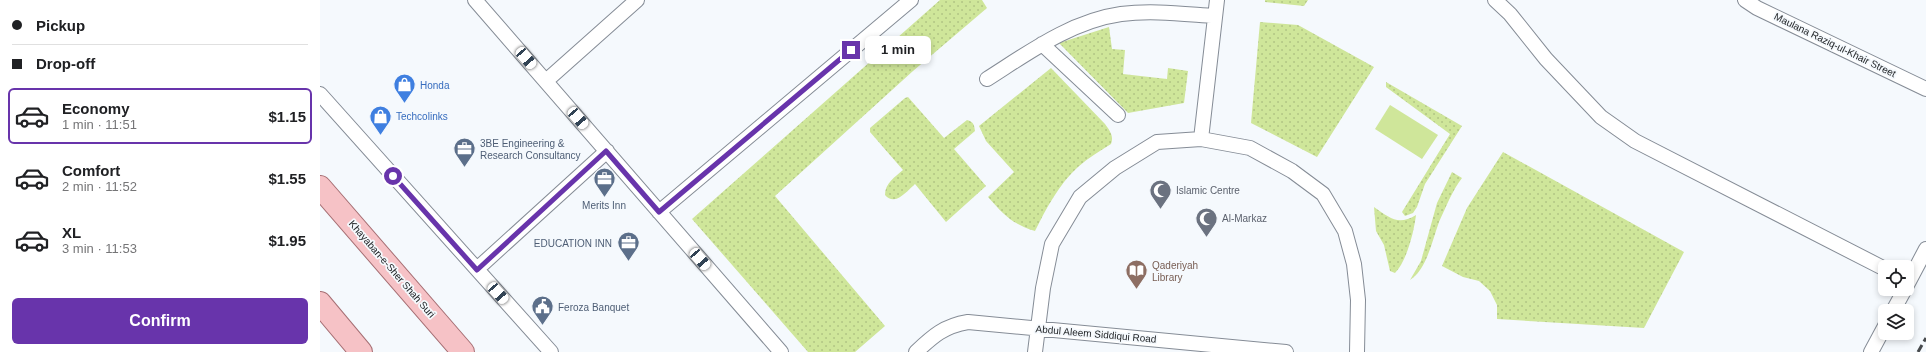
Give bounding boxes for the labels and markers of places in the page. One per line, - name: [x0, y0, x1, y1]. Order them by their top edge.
- shop icon: Honda: [391, 72, 417, 105]
- place label: Honda: [420, 80, 450, 91]
- shop icon: Techcolinks: [368, 103, 394, 136]
- place label: Techcolinks: [396, 111, 448, 122]
- office icon: 3BE Engineering & Research Consultancy: [451, 136, 477, 169]
- place label: 3BE Engineering & Research Consultancy: [480, 138, 581, 161]
- office icon: Merits Inn: [591, 166, 617, 199]
- mosque icon: Islamic Centre: [1147, 177, 1173, 210]
- place label: Islamic Centre: [1176, 185, 1240, 196]
- place label: Merits Inn: [582, 200, 626, 211]
- mosque icon: Al-Markaz: [1194, 205, 1220, 238]
- place label: Al-Markaz: [1222, 213, 1267, 224]
- office icon: EDUCATION INN: [615, 230, 641, 263]
- place label: EDUCATION INN: [534, 238, 612, 249]
- library icon: Qaderiyah Library: [1123, 258, 1149, 291]
- place label: Qaderiyah Library: [1152, 260, 1198, 283]
- public building icon: Feroza Banquet: [529, 294, 555, 327]
- place label: Feroza Banquet: [558, 302, 629, 313]

